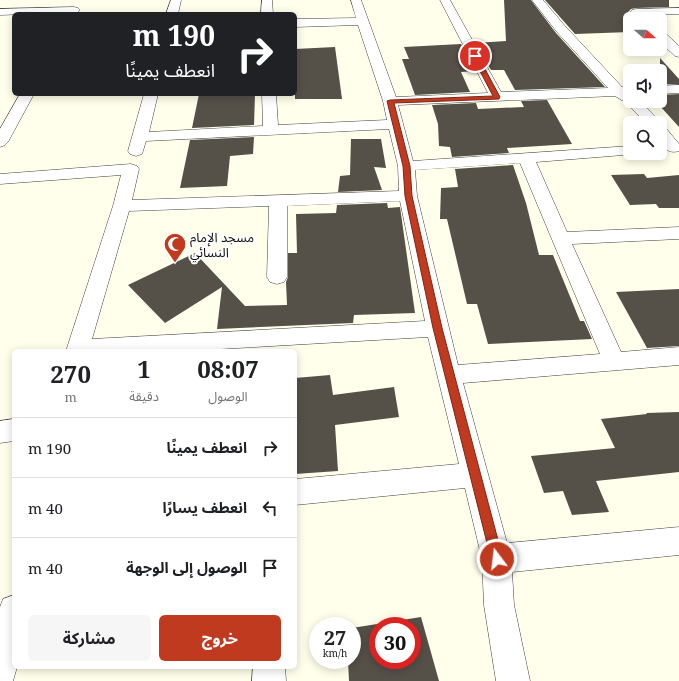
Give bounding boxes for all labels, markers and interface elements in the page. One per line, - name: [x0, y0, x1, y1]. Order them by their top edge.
- north arrow: [623, 12, 667, 56]
- map controls: [623, 12, 667, 160]
- text: 190 m: [133, 16, 215, 54]
- icon: right: [229, 28, 281, 80]
- pin: [458, 39, 492, 73]
- icon: arrive: [464, 45, 486, 67]
- text: انعطف يمينًا: [125, 58, 215, 82]
- button: sound: [623, 64, 667, 108]
- button: search: [623, 116, 667, 160]
- place label: مسجد الإمام النسائي: [190, 228, 254, 263]
- mosque icon: مسجد الإمام النسائي: [162, 231, 188, 264]
- text: 1: [137, 352, 151, 385]
- text: 08:07: [197, 352, 259, 385]
- text: 270: [50, 357, 91, 390]
- text: دقيقة: [129, 387, 159, 405]
- text: الوصول: [208, 387, 248, 405]
- text: m: [64, 388, 77, 406]
- text: انعطف يمينًا: [166, 437, 247, 457]
- icon: right: [259, 437, 281, 459]
- text: 190 m: [28, 438, 71, 458]
- text: انعطف يسارًا: [163, 497, 247, 517]
- icon: left: [259, 497, 281, 519]
- text: 40 m: [28, 498, 63, 518]
- position arrow: [476, 538, 518, 580]
- text: الوصول إلى الوجهة: [126, 557, 247, 577]
- icon: arrive: [259, 557, 281, 579]
- text: 40 m: [28, 558, 63, 578]
- button: مشاركة: [28, 615, 151, 661]
- button: خروج: [159, 615, 281, 661]
- speed limit sign: 30: [369, 617, 421, 669]
- text: 27: [324, 624, 346, 651]
- text: km/h: [323, 646, 347, 660]

